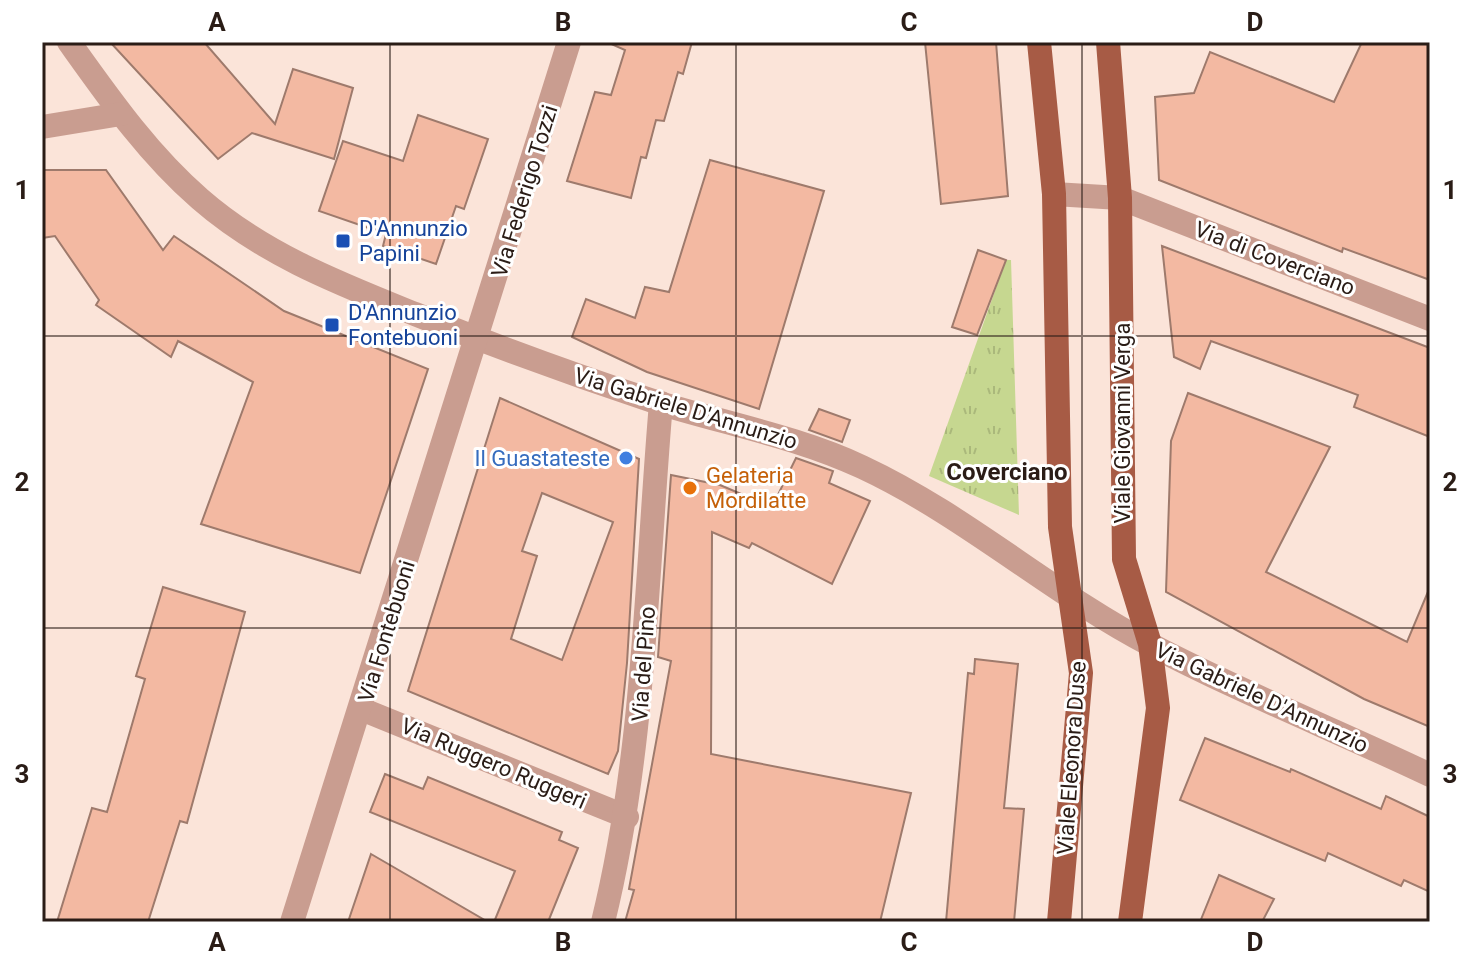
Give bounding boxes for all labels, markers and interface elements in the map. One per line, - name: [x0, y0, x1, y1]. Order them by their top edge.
- text: A: [208, 7, 226, 37]
- text: B: [555, 7, 571, 37]
- text: C: [900, 7, 918, 37]
- text: D: [1247, 7, 1263, 37]
- street label: Via Federigo Tozzi: [486, 102, 563, 280]
- text: 1: [15, 175, 29, 205]
- text: 1: [1443, 175, 1457, 205]
- place label: D'Annunzio Papini: [359, 216, 468, 266]
- street label: Via di Coverciano: [1191, 216, 1359, 301]
- marker: D'Annunzio Papini: [334, 232, 352, 250]
- place label: D'Annunzio Fontebuoni: [348, 300, 458, 350]
- marker: D'Annunzio Fontebuoni: [323, 316, 341, 334]
- street label: Viale Giovanni Verga: [1110, 323, 1135, 523]
- street label: Via Gabriele D'Annunzio: [571, 363, 800, 454]
- place label: Il Guastateste: [475, 446, 610, 471]
- marker: Il Guastateste: [617, 449, 635, 467]
- district label: Coverciano: [946, 458, 1068, 486]
- place label: Gelateria Mordilatte: [706, 463, 806, 513]
- text: 2: [15, 467, 29, 497]
- text: 2: [1443, 467, 1457, 497]
- marker: Gelateria Mordilatte: [681, 479, 699, 497]
- street label: Via Fontebuoni: [353, 557, 420, 705]
- street label: Via del Pino: [627, 606, 660, 723]
- street label: Via Gabriele D'Annunzio: [1151, 637, 1372, 758]
- street label: Viale Eleonora Duse: [1052, 660, 1091, 856]
- street label: Via Ruggero Ruggeri: [397, 713, 590, 814]
- text: 3: [15, 759, 29, 789]
- text: 3: [1443, 759, 1457, 789]
- text: A: [208, 927, 226, 957]
- text: B: [555, 927, 571, 957]
- text: C: [900, 927, 918, 957]
- text: D: [1247, 927, 1263, 957]

